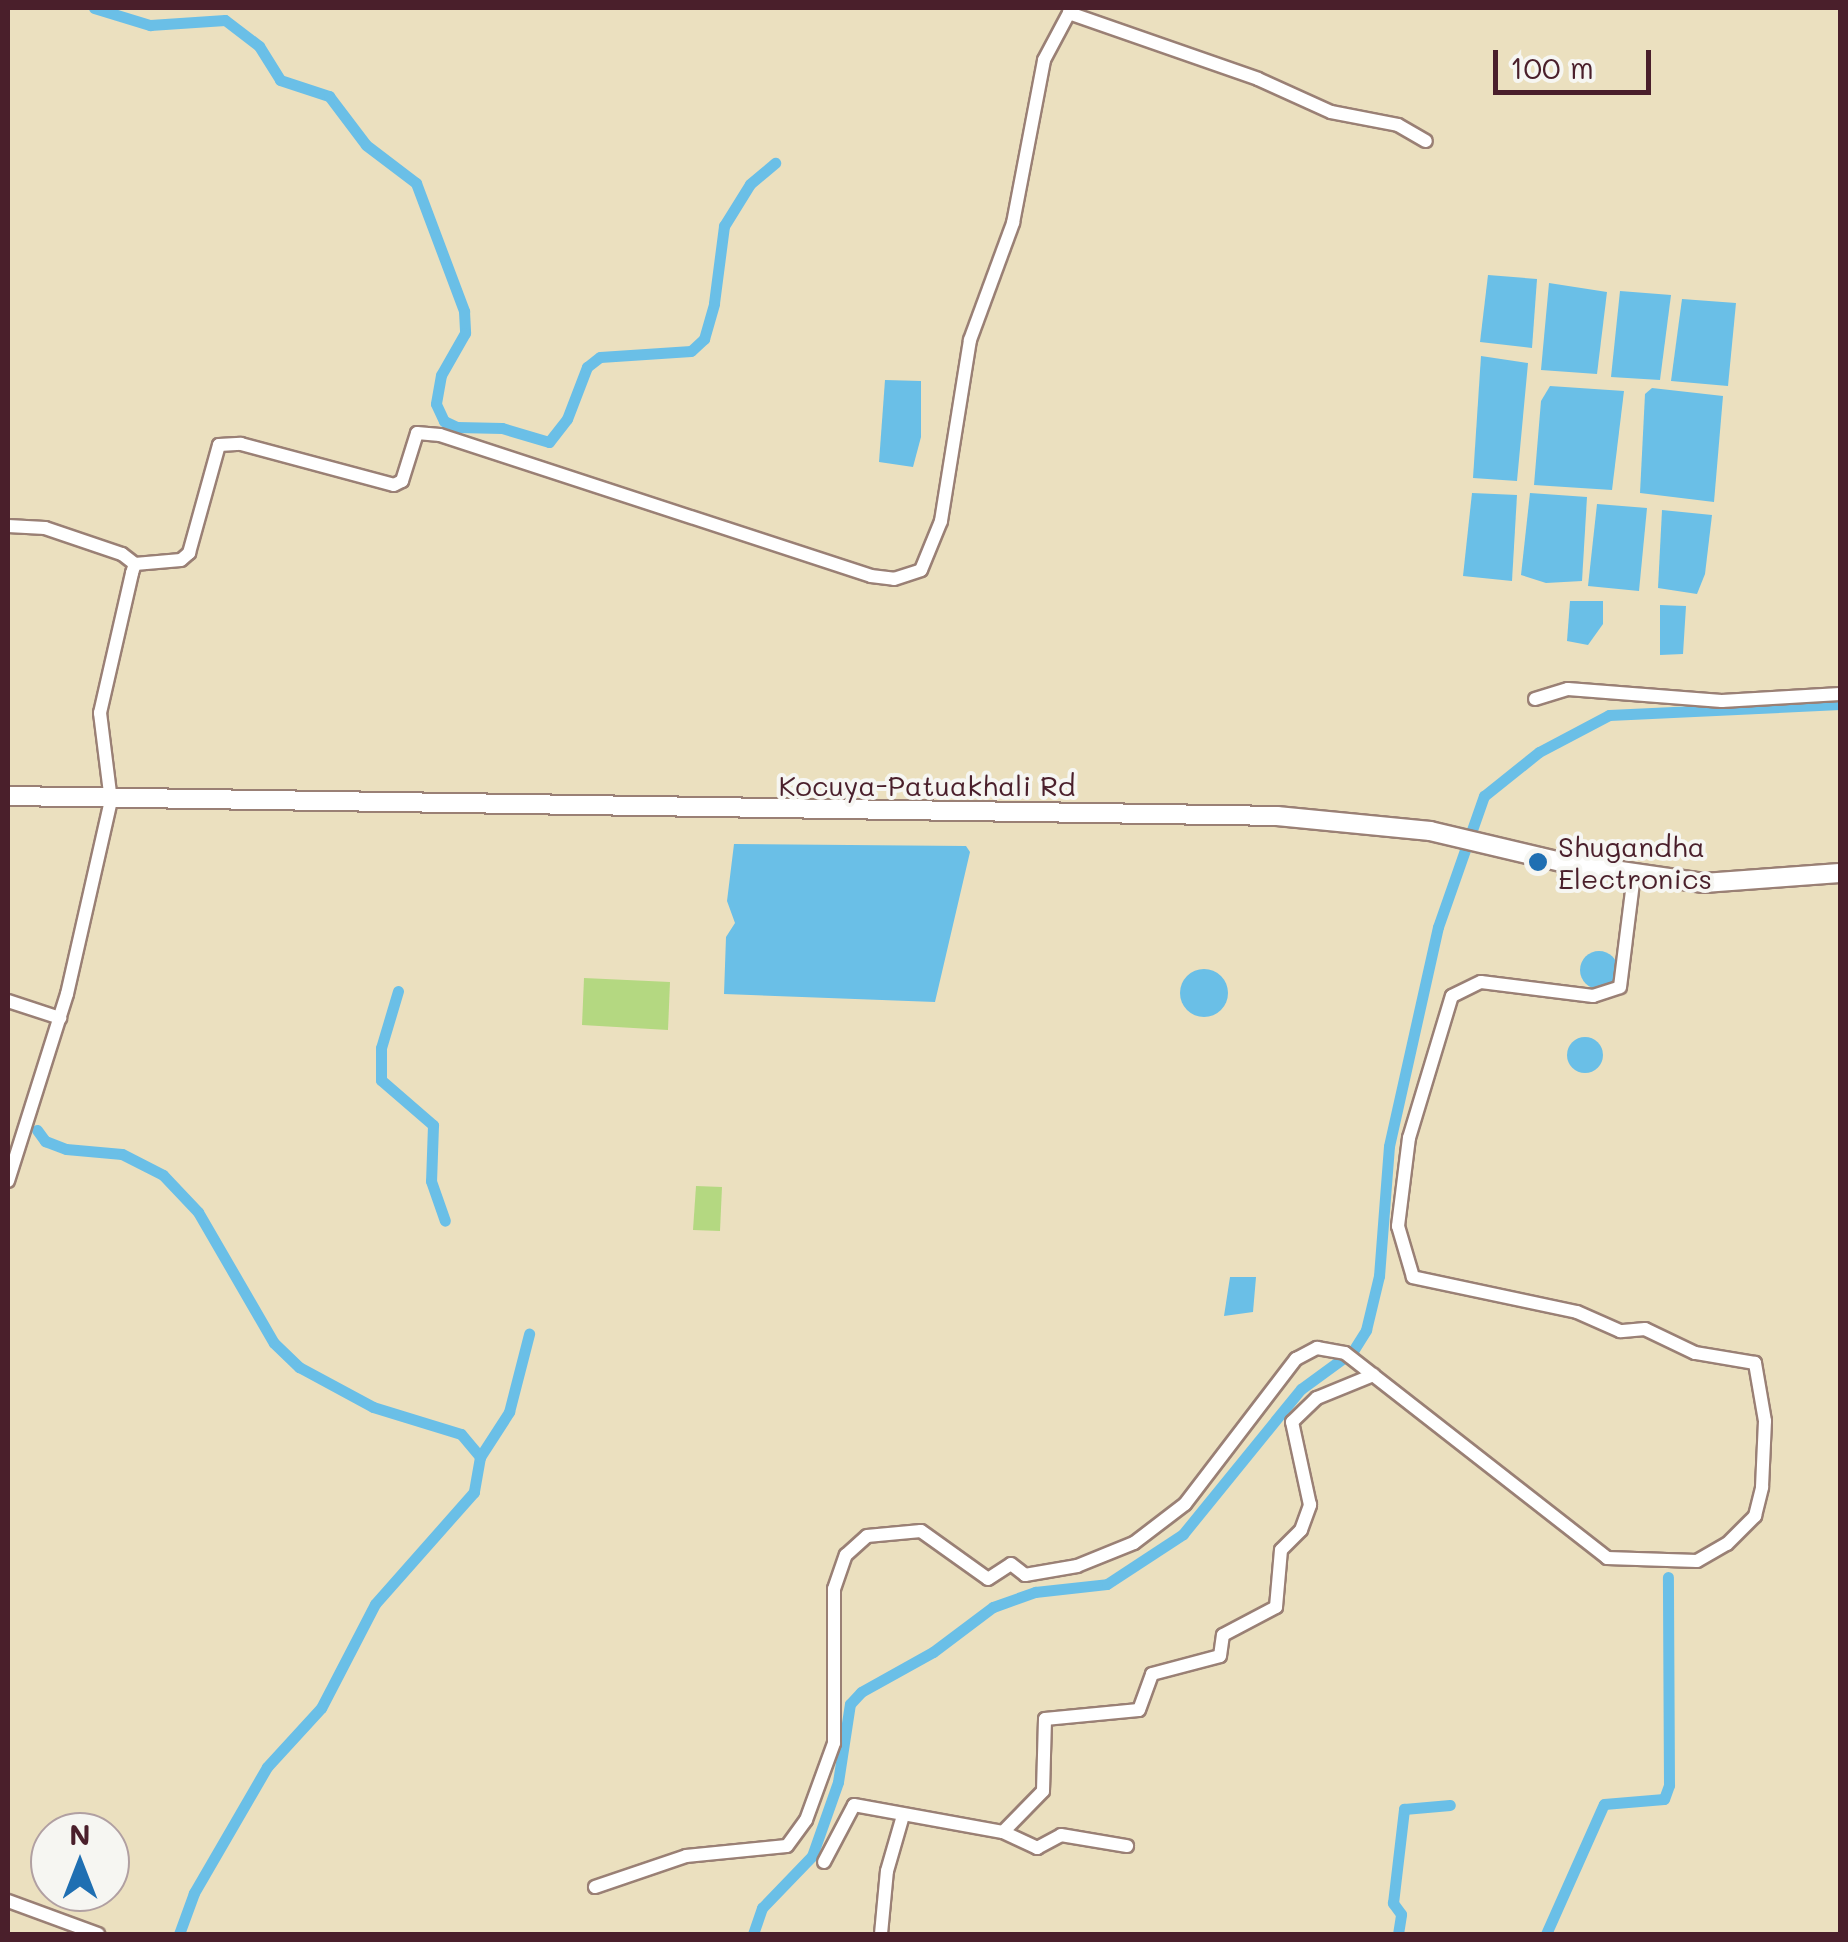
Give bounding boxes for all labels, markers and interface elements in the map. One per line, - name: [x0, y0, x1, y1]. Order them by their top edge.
- scale bar: [1498, 30, 1656, 92]
- text: 100 m: [1510, 47, 1594, 87]
- street label: Kocuya-Patuakhali Rd: [778, 768, 1076, 802]
- place label: Shugandha Electronics: [1558, 829, 1712, 895]
- marker: Shugandha Electronics: [1527, 851, 1549, 873]
- north arrow: [30, 1812, 130, 1912]
- text: N: [69, 1816, 91, 1852]

